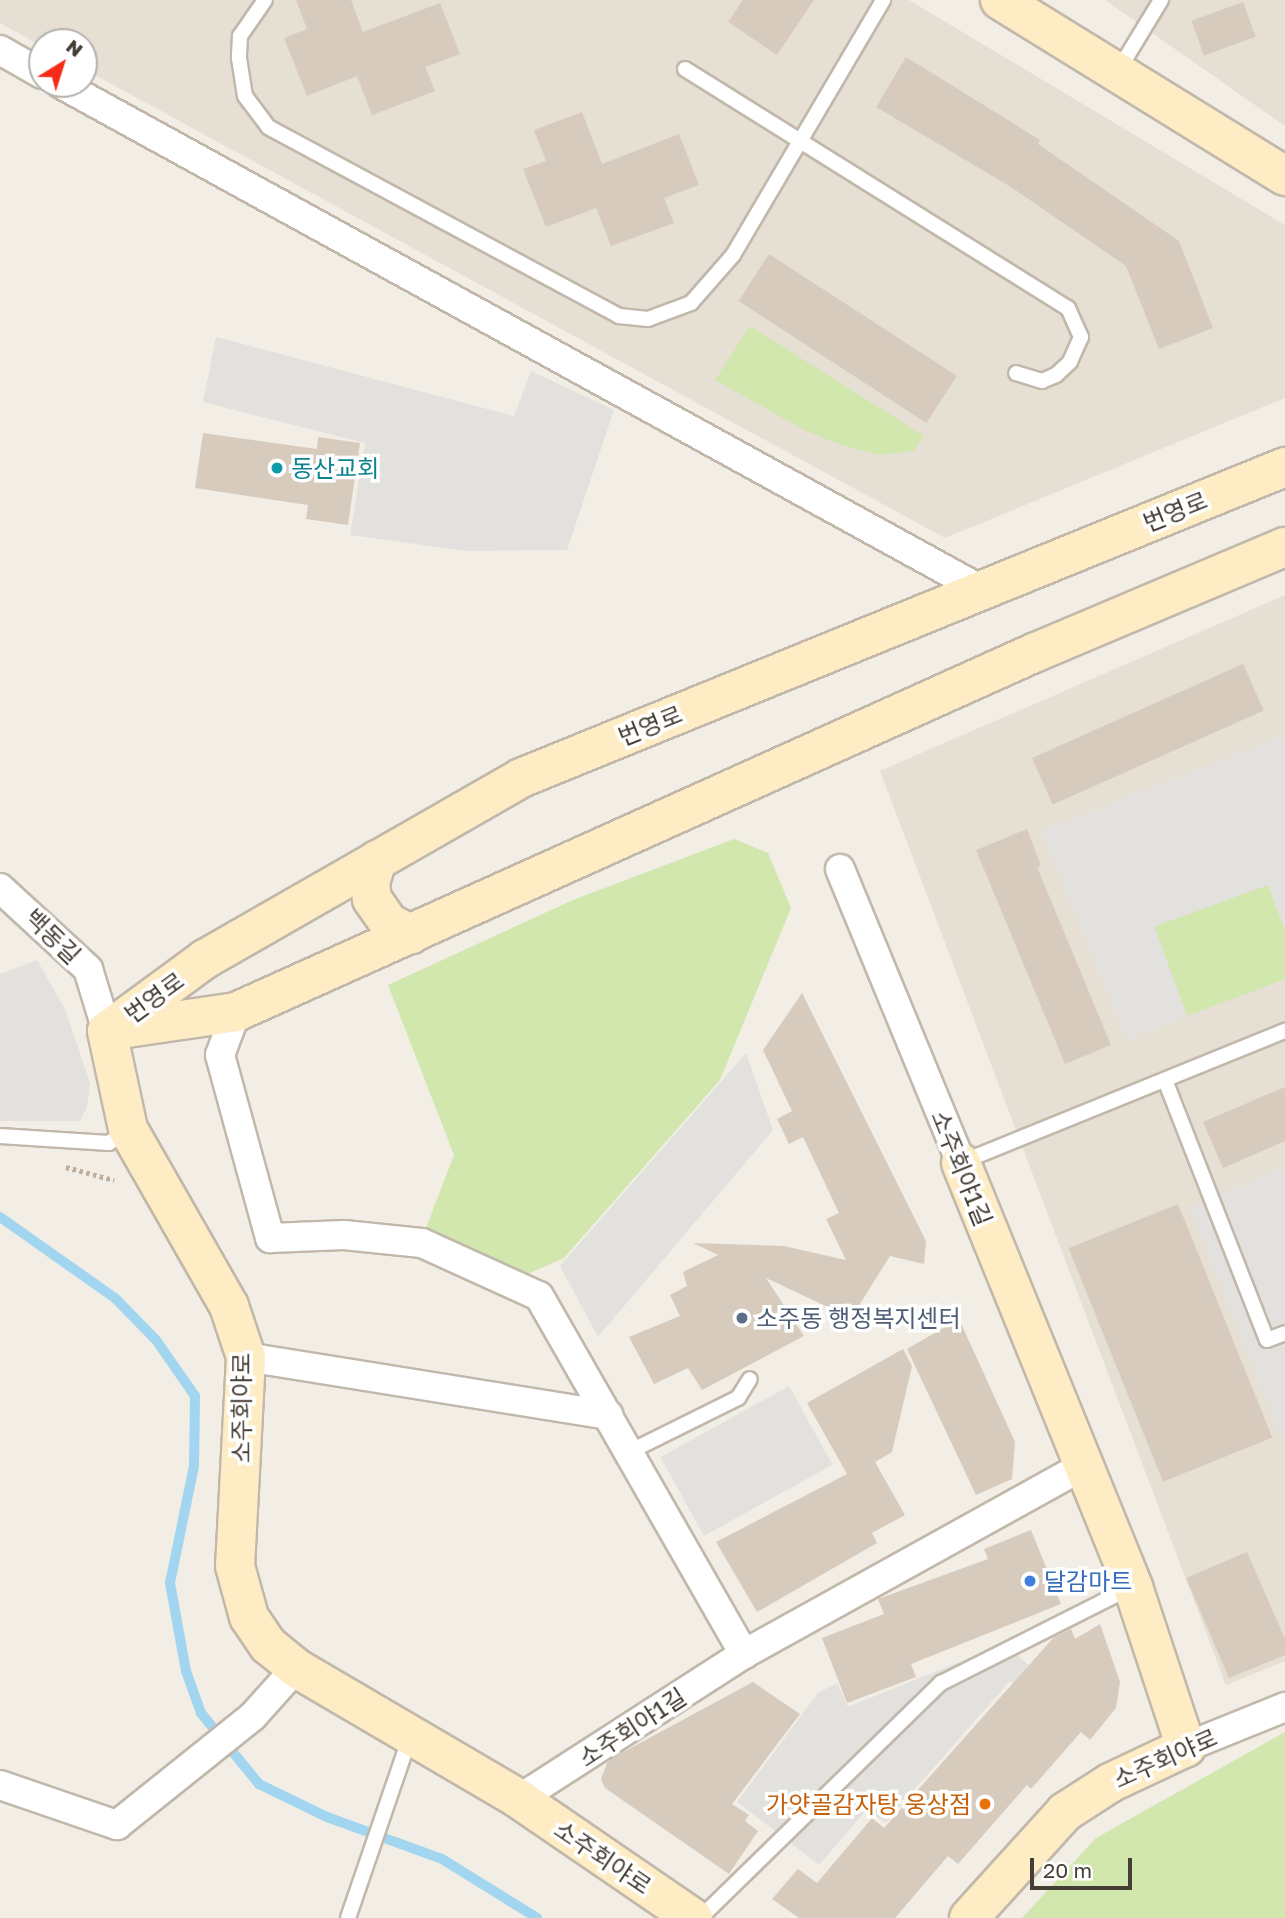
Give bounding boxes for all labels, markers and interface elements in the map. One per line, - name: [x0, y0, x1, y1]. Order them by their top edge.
- north arrow: [28, 28, 98, 98]
- text: N: [62, 34, 88, 61]
- place label: 동산교회: [291, 454, 379, 482]
- marker: 동산교회: [269, 460, 285, 476]
- street label: 번영로: [1139, 485, 1211, 537]
- street label: 번영로: [614, 699, 686, 751]
- street label: 백동길: [19, 903, 87, 969]
- street label: 번영로: [119, 966, 189, 1028]
- street label: 소주회야1길: [926, 1106, 998, 1230]
- place label: 소주동 행정복지센터: [756, 1304, 961, 1332]
- marker: 소주동 행정복지센터: [734, 1310, 750, 1326]
- street label: 소주회야로: [227, 1353, 255, 1463]
- place label: 달감마트: [1044, 1567, 1132, 1595]
- marker: 달감마트: [1022, 1573, 1038, 1589]
- street label: 소주회야1길: [573, 1682, 691, 1772]
- street label: 소주회야로: [1109, 1722, 1221, 1794]
- place label: 가얏골감자탕 웅상점: [766, 1790, 971, 1818]
- marker: 가얏골감자탕 웅상점: [977, 1796, 993, 1812]
- street label: 소주회야로: [549, 1814, 657, 1900]
- scale bar: [1033, 1844, 1134, 1888]
- text: 20 m: [1043, 1857, 1092, 1883]

